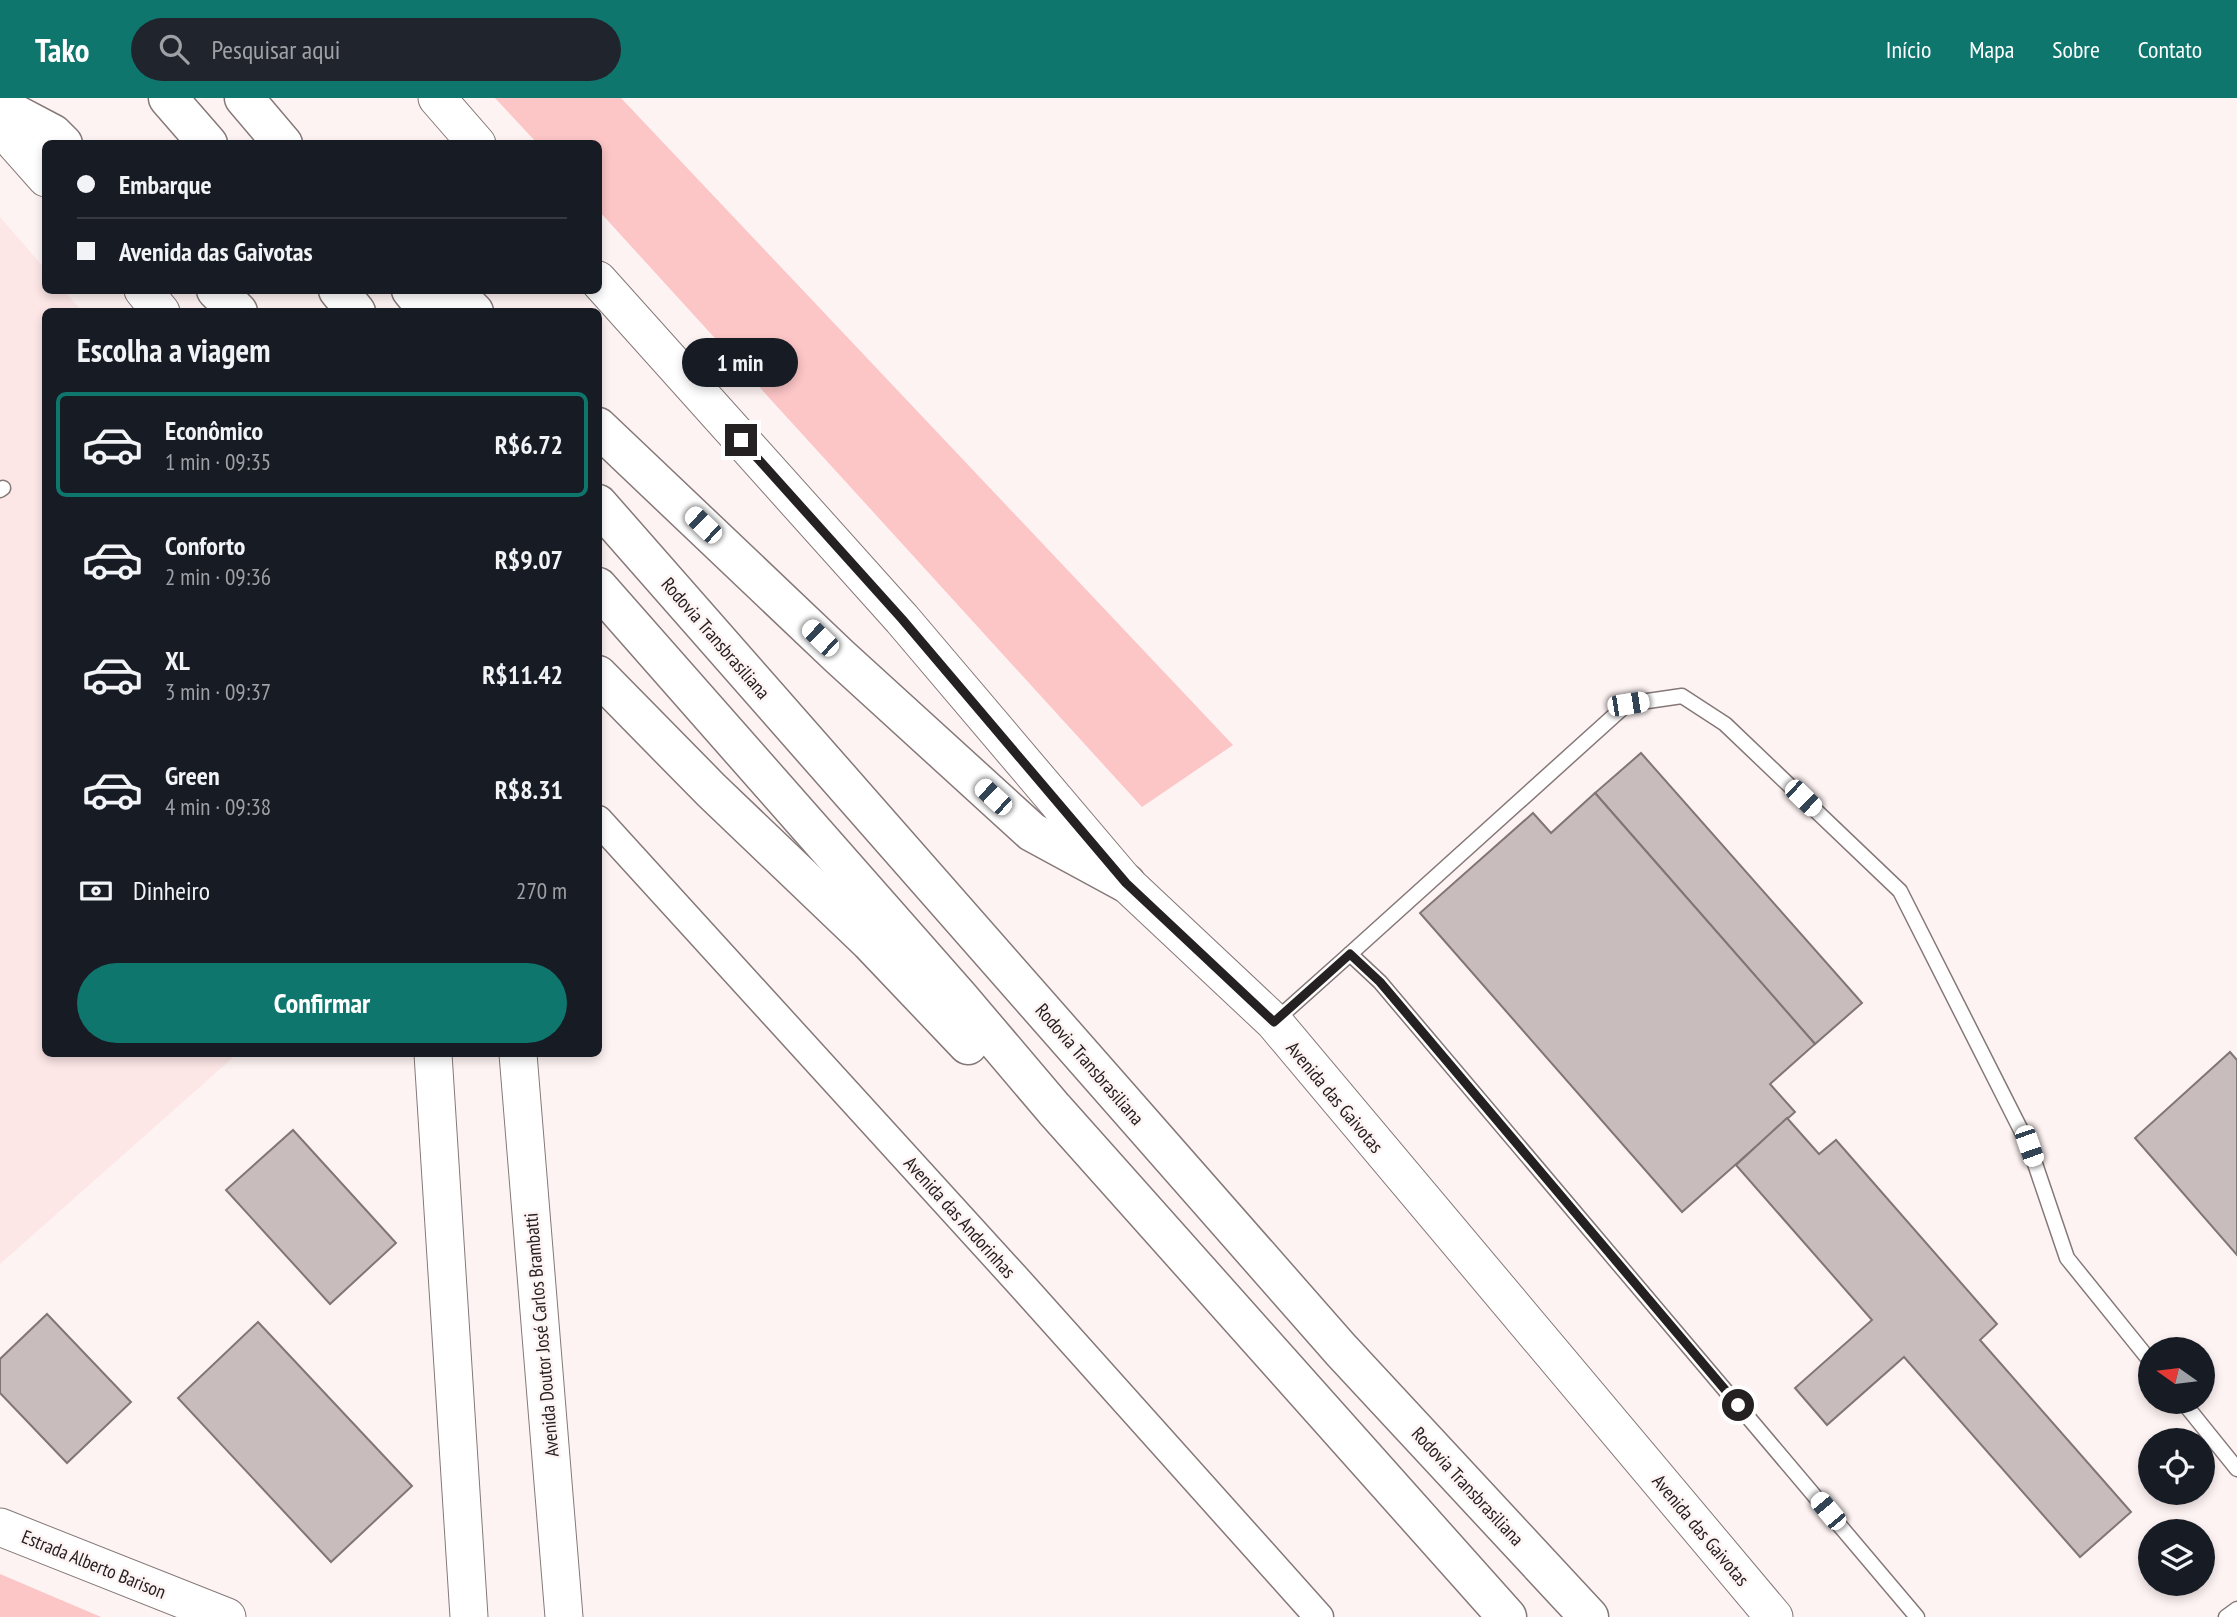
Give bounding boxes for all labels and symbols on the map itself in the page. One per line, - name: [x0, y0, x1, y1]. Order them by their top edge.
- callout: 1 min: [683, 338, 799, 388]
- route end: [725, 424, 757, 456]
- car: [681, 503, 726, 547]
- street label: Rodovia Transbrasiliana: [657, 572, 775, 704]
- car: [798, 616, 843, 660]
- car: [1606, 690, 1651, 718]
- car: [971, 775, 1016, 819]
- car: [1781, 776, 1826, 820]
- street label: Rodovia Transbrasiliana: [1031, 998, 1149, 1130]
- street label: Avenida das Gaivotas: [1281, 1036, 1389, 1158]
- car: [2013, 1123, 2046, 1169]
- street label: Avenida das Andorinhas: [899, 1151, 1021, 1283]
- street label: Avenida Doutor José Carlos Brambatti: [518, 1212, 564, 1458]
- north arrow: [2138, 1337, 2216, 1414]
- route start: [1722, 1389, 1754, 1421]
- street label: Rodovia Transbrasiliana: [1407, 1422, 1529, 1550]
- street label: Avenida das Gaivotas: [1647, 1469, 1755, 1591]
- car: [1807, 1488, 1850, 1534]
- street label: Estrada Alberto Barison: [18, 1524, 170, 1604]

